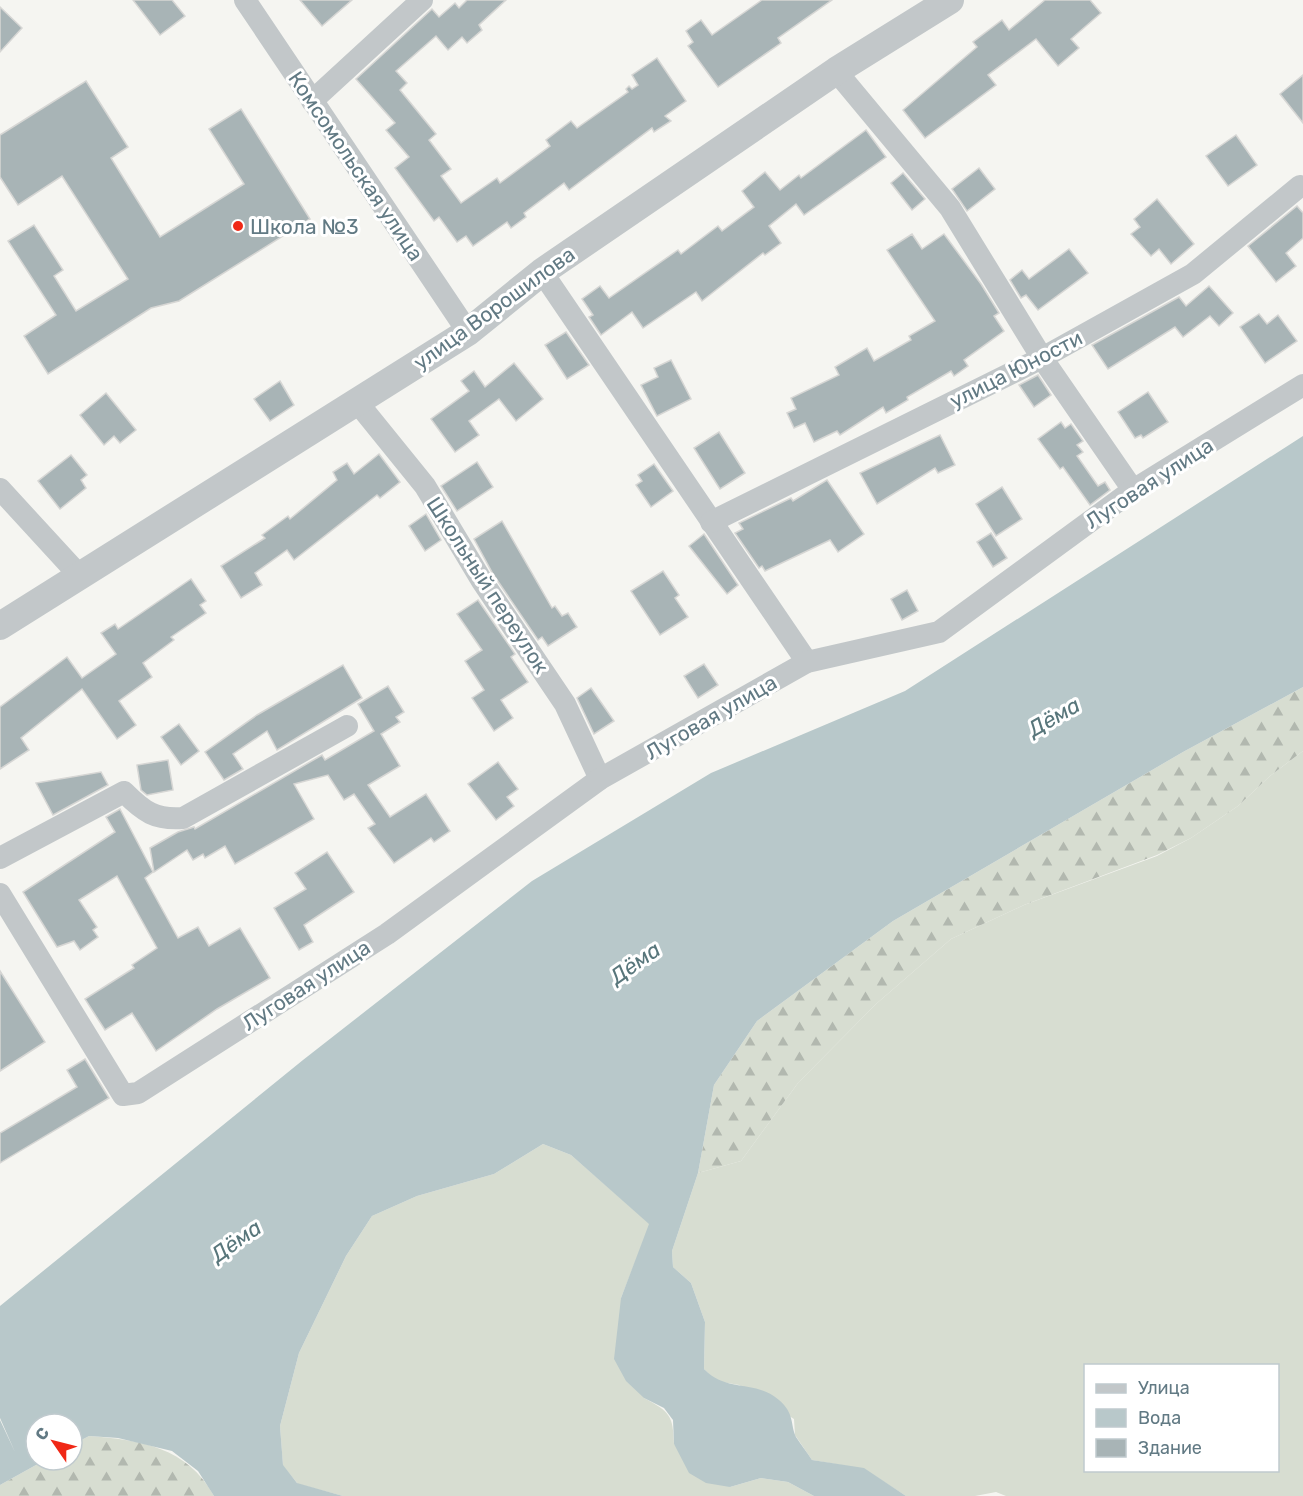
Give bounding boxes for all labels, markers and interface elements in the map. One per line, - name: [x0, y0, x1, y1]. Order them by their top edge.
- street label: Комсомольская улица: [283, 67, 429, 265]
- place label: Школа №3: [250, 214, 359, 239]
- marker: Школа №3: [231, 219, 245, 233]
- street label: улица Ворошилова: [409, 241, 579, 375]
- street label: улица Юности: [946, 325, 1086, 413]
- street label: Луговая улица: [1080, 432, 1218, 534]
- street label: Школьный переулок: [422, 492, 554, 678]
- street label: Луговая улица: [641, 669, 781, 765]
- water label: Дёма: [1021, 691, 1085, 744]
- street label: Луговая улица: [237, 934, 375, 1036]
- water label: Дёма: [603, 936, 666, 991]
- water label: Дёма: [204, 1214, 267, 1269]
- legend: [1084, 1364, 1279, 1472]
- text: Улица: [1138, 1377, 1190, 1399]
- text: Вода: [1138, 1407, 1181, 1429]
- north arrow: [24, 1412, 84, 1472]
- text: С: [31, 1424, 53, 1444]
- text: Здание: [1138, 1437, 1202, 1459]

